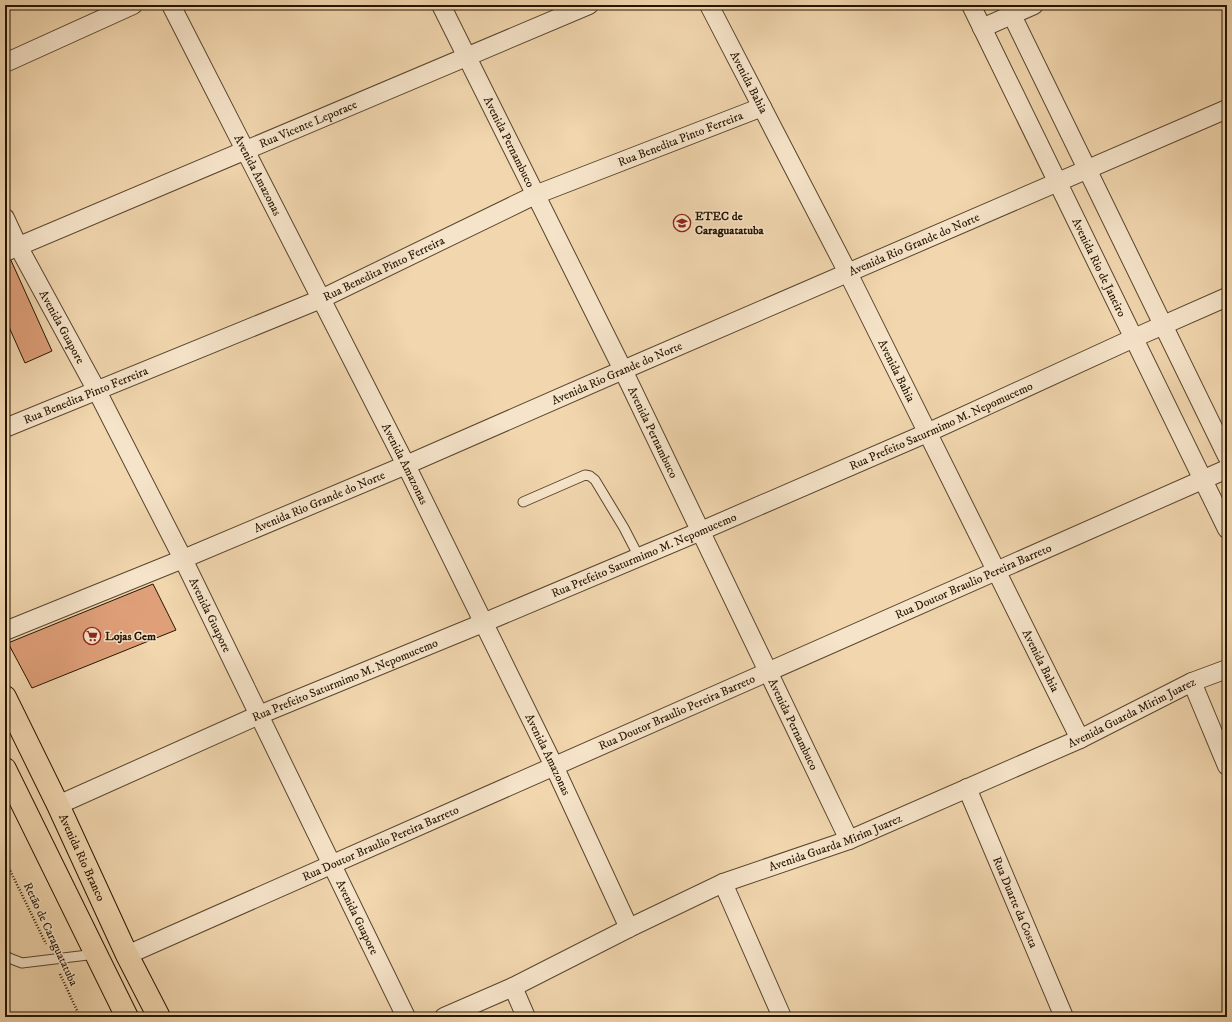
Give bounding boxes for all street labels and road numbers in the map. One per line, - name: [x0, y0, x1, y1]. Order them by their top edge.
- street label: Avenida Bahia: [726, 49, 771, 117]
- street label: Avenida Pernambuco: [480, 94, 538, 190]
- street label: Rua Vicente Leporace: [257, 97, 360, 152]
- street label: Rua Benedita Pinto Ferreira: [616, 108, 746, 170]
- street label: Avenida Amazonas: [231, 132, 284, 218]
- street label: Avenida Rio Grande do Norte: [847, 210, 982, 280]
- street label: Avenida Rio de Janeiro: [1068, 216, 1129, 320]
- street label: Rua Benedita Pinto Ferreira: [321, 233, 448, 305]
- street label: Avenida Guapore: [36, 288, 88, 366]
- street label: Avenida Bahia: [874, 337, 918, 405]
- street label: Avenida Rio Grande do Norte: [549, 338, 685, 408]
- street label: Rua Benedita Pinto Ferreira: [21, 363, 151, 428]
- street label: Rua Prefeito Saturmimo M. Nepomucemo: [847, 378, 1035, 474]
- street label: Avenida Pernambuco: [624, 384, 681, 481]
- street label: Avenida Amazonas: [378, 421, 431, 507]
- street label: Avenida Rio Grande do Norte: [252, 468, 388, 536]
- street label: Rua Prefeito Saturmimo M. Nepomucemo: [549, 509, 739, 601]
- street label: Rua Doutor Braulio Pereira Barreto: [893, 540, 1054, 623]
- street label: Avenida Guapore: [185, 575, 234, 655]
- street label: Avenida Bahia: [1019, 627, 1063, 695]
- street label: Rua Prefeito Saturmimo M. Nepomucemo: [250, 635, 440, 725]
- street label: Rua Doutor Braulio Pereira Barreto: [596, 671, 758, 754]
- street label: Avenida Guarda Mirim Juarez: [1066, 674, 1198, 751]
- street label: Avenida Pernambuco: [765, 676, 821, 773]
- street label: Avenida Amazonas: [521, 711, 574, 798]
- street label: Rua Doutor Braulio Pereira Barreto: [300, 802, 461, 885]
- street label: Avenida Guarda Mirim Juarez: [767, 811, 904, 875]
- street label: Avenida Rio Branco: [55, 812, 108, 904]
- street label: Rua Duarte da Costa: [989, 854, 1041, 951]
- street label: Avenida Guapore: [332, 877, 381, 957]
- street label: Retão de Caraguatatuba: [20, 880, 81, 989]

